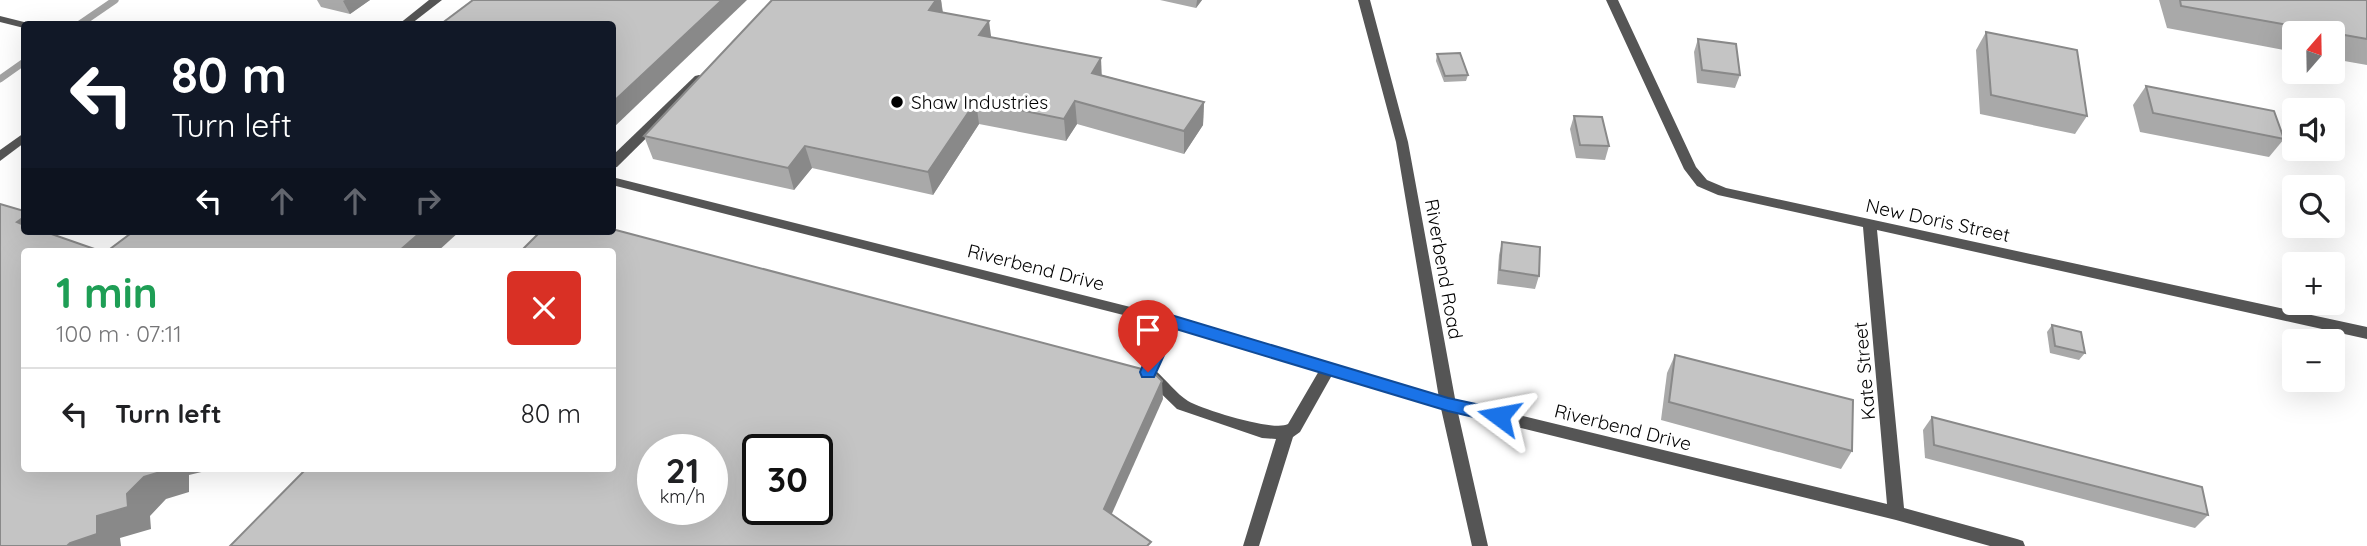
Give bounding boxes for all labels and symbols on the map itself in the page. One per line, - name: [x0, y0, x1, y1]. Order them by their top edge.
- north arrow: [2282, 21, 2345, 84]
- place label: Shaw Industries: [911, 90, 1048, 114]
- marker: Shaw Industries: [889, 94, 905, 110]
- street label: New Doris Street: [1864, 193, 2012, 247]
- street label: Riverbend Road: [1420, 197, 1468, 341]
- street label: Riverbend Drive: [965, 238, 1107, 296]
- pin: [1118, 300, 1178, 372]
- street label: Kate Street: [1848, 321, 1880, 421]
- position arrow: [1462, 379, 1536, 453]
- street label: Riverbend Drive: [1552, 398, 1694, 456]
- speed limit sign: 30: [742, 434, 833, 525]

